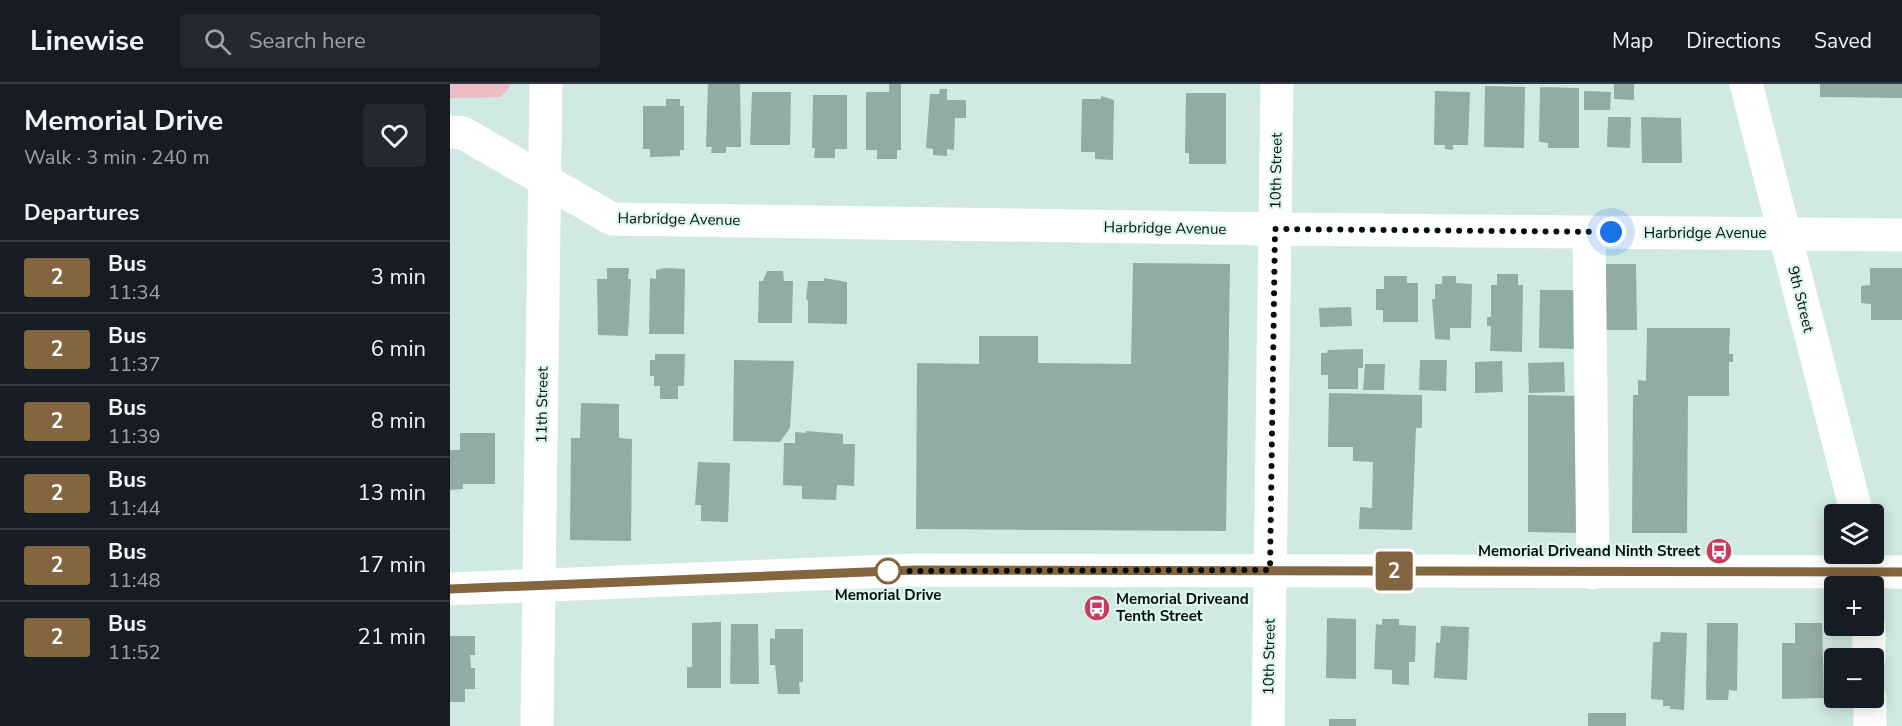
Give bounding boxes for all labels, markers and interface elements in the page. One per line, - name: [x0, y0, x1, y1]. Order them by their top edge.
- search box: [180, 14, 600, 68]
- text: Linewise: [30, 22, 144, 60]
- icon: search: [201, 25, 234, 58]
- text: Search here: [249, 26, 366, 56]
- text: Map: [1612, 27, 1653, 55]
- text: Directions: [1686, 27, 1781, 55]
- text: Saved: [1814, 27, 1872, 55]
- text: Memorial Drive: [24, 102, 223, 140]
- button: heart: [363, 104, 426, 167]
- street label: 10th Street: [1265, 132, 1287, 209]
- text: Walk · 3 min · 240 m: [24, 144, 210, 171]
- text: Departures: [24, 198, 139, 228]
- street label: Harbridge Avenue: [617, 208, 741, 230]
- street label: Harbridge Avenue: [1103, 217, 1227, 239]
- your location: [1596, 217, 1626, 247]
- street label: Harbridge Avenue: [1644, 223, 1766, 243]
- text: Bus: [108, 249, 147, 279]
- text: 3 min: [371, 262, 426, 292]
- text: 2: [51, 263, 63, 291]
- street label: 9th Street: [1783, 264, 1819, 335]
- text: 11:34: [108, 279, 161, 306]
- text: Bus: [108, 321, 147, 351]
- text: 6 min: [371, 334, 426, 364]
- text: 2: [51, 335, 63, 363]
- text: 11:37: [108, 351, 161, 378]
- street label: 11th Street: [531, 366, 553, 443]
- text: Bus: [108, 393, 147, 423]
- text: 8 min: [371, 406, 426, 436]
- text: 2: [51, 407, 63, 435]
- text: 11:39: [108, 423, 161, 450]
- text: Bus: [108, 465, 147, 495]
- text: 13 min: [358, 478, 426, 508]
- text: 2: [51, 479, 63, 507]
- text: 11:44: [108, 495, 161, 522]
- map controls: [1824, 504, 1884, 708]
- button: layers: [1824, 504, 1884, 564]
- bus stop icon: Memorial Driveand Ninth Street: [1704, 536, 1734, 566]
- text: Bus: [108, 537, 147, 567]
- place label: Memorial Driveand Ninth Street: [1478, 541, 1700, 561]
- text: 17 min: [358, 550, 426, 580]
- text: 2: [51, 551, 63, 579]
- line badge: 2: [1374, 552, 1414, 590]
- text: 2: [1388, 557, 1400, 585]
- marker: Memorial Drive: [875, 558, 901, 584]
- text: 11:48: [108, 567, 161, 594]
- button: +: [1824, 576, 1884, 636]
- place label: Memorial Drive: [835, 585, 941, 605]
- place label: Memorial Driveand Tenth Street: [1116, 589, 1249, 626]
- bus stop icon: Memorial Driveand Tenth Street: [1082, 593, 1112, 623]
- text: Bus: [108, 609, 147, 639]
- street label: 10th Street: [1258, 618, 1280, 695]
- text: 21 min: [358, 622, 426, 652]
- text: 2: [51, 623, 63, 651]
- text: 11:52: [108, 639, 161, 666]
- button: −: [1824, 648, 1884, 708]

